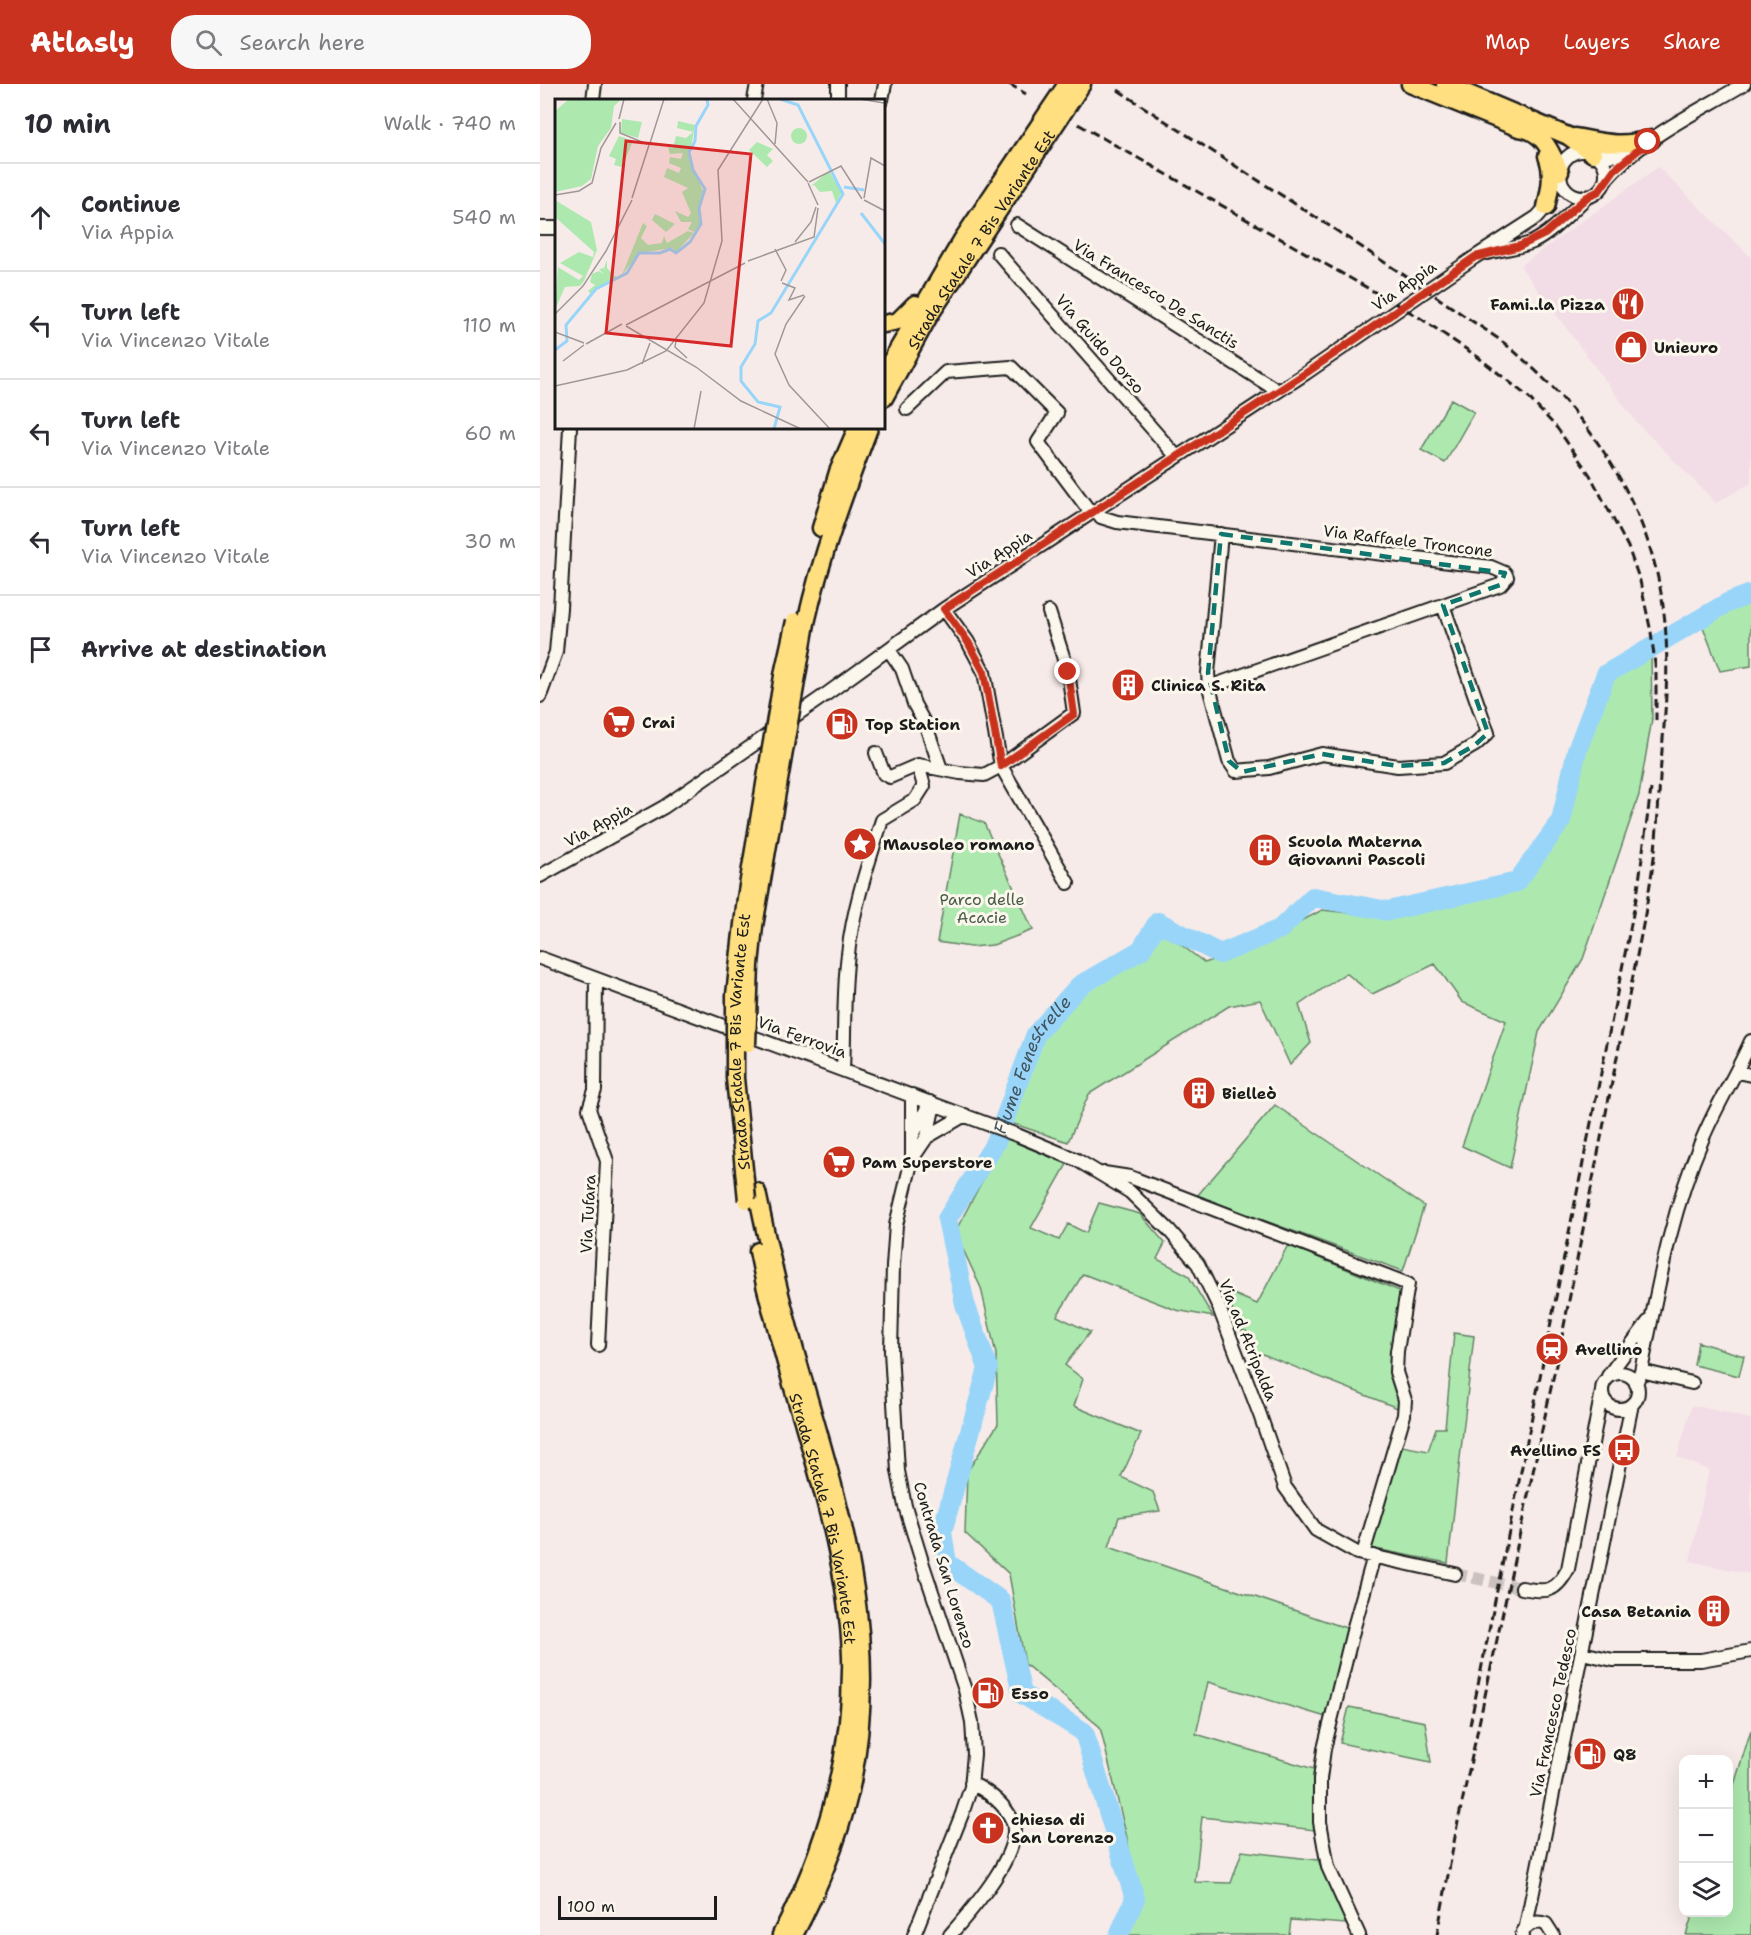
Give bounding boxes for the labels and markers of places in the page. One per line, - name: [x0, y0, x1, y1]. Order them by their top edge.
- restaurant icon: Fami..la Pizza: [1610, 286, 1646, 322]
- place label: Fami..la Pizza: [1490, 294, 1605, 315]
- shop icon: Unieuro: [1613, 329, 1649, 365]
- place label: Unieuro: [1654, 337, 1718, 358]
- building icon: Clinica S. Rita: [1110, 667, 1146, 703]
- place label: Clinica S. Rita: [1151, 675, 1266, 696]
- supermarket icon: Crai: [601, 704, 637, 740]
- fuel station icon: Top Station: [824, 706, 860, 742]
- place label: Crai: [642, 712, 675, 733]
- place label: Top Station: [865, 714, 960, 735]
- place icon: Mausoleo romano: [842, 826, 878, 862]
- place label: Scuola Materna Giovanni Pascoli: [1288, 831, 1425, 870]
- building icon: Scuola Materna Giovanni Pascoli: [1247, 832, 1283, 868]
- place label: Mausoleo romano: [883, 834, 1035, 855]
- building icon: Bielleò: [1181, 1075, 1217, 1111]
- place label: Bielleò: [1222, 1083, 1277, 1104]
- supermarket icon: Pam Superstore: [821, 1144, 857, 1180]
- place label: Pam Superstore: [862, 1152, 993, 1173]
- station icon: Avellino: [1534, 1331, 1570, 1367]
- place label: Avellino: [1575, 1339, 1642, 1360]
- bus stop icon: Avellino FS: [1606, 1432, 1642, 1468]
- place label: Avellino FS: [1510, 1440, 1601, 1461]
- building icon: Casa Betania: [1696, 1593, 1732, 1629]
- place label: Casa Betania: [1581, 1601, 1691, 1622]
- fuel station icon: Esso: [970, 1675, 1006, 1711]
- place label: Esso: [1011, 1683, 1049, 1704]
- fuel station icon: Q8: [1572, 1736, 1608, 1772]
- place label: Q8: [1613, 1744, 1637, 1765]
- place label: chiesa di San Lorenzo: [1011, 1809, 1114, 1848]
- church icon: chiesa di San Lorenzo: [970, 1810, 1006, 1846]

